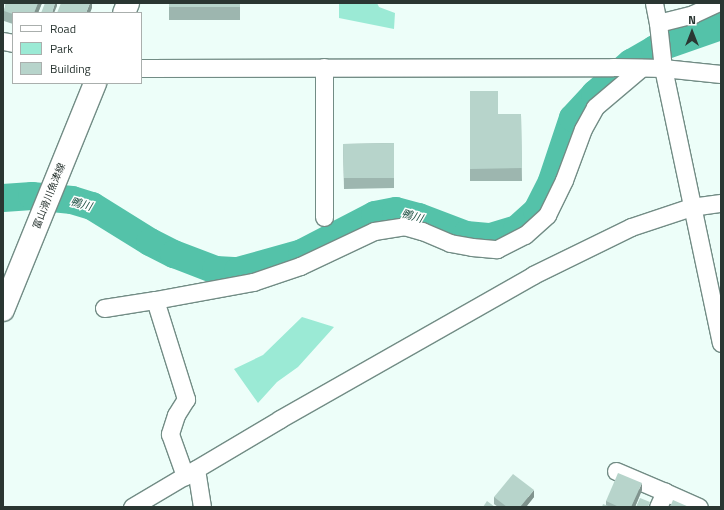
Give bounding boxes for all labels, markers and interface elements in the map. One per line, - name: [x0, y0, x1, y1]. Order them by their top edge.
- legend: [12, 12, 142, 84]
- north arrow: [672, 12, 712, 52]
- text: N: [688, 12, 696, 28]
- text: Road: [50, 19, 76, 38]
- text: Park: [50, 39, 73, 58]
- text: Building: [50, 59, 91, 78]
- street label: 富山滑川魚津線: [30, 161, 68, 231]
- water label: 鴨川: [69, 195, 93, 213]
- water label: 鴨川: [400, 207, 424, 225]

